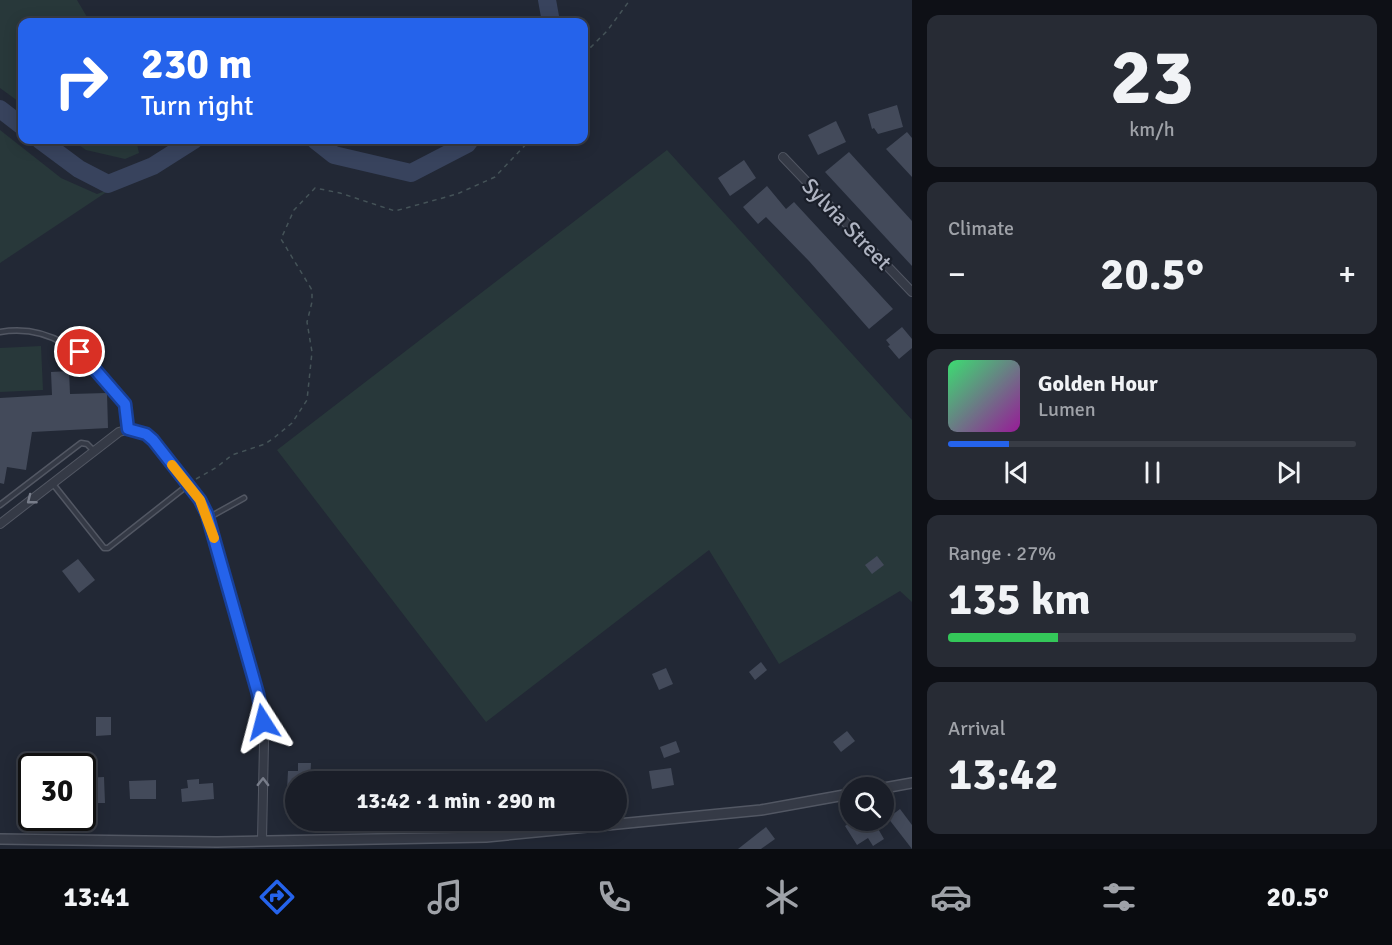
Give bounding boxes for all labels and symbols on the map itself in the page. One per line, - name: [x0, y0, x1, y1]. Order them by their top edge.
- street label: Sylvia Street: [797, 172, 898, 276]
- pin: [54, 326, 105, 377]
- one-way arrow: [26, 493, 37, 504]
- position arrow: [231, 690, 295, 754]
- speed limit sign: 30: [18, 753, 96, 831]
- one-way arrow: [257, 777, 270, 786]

